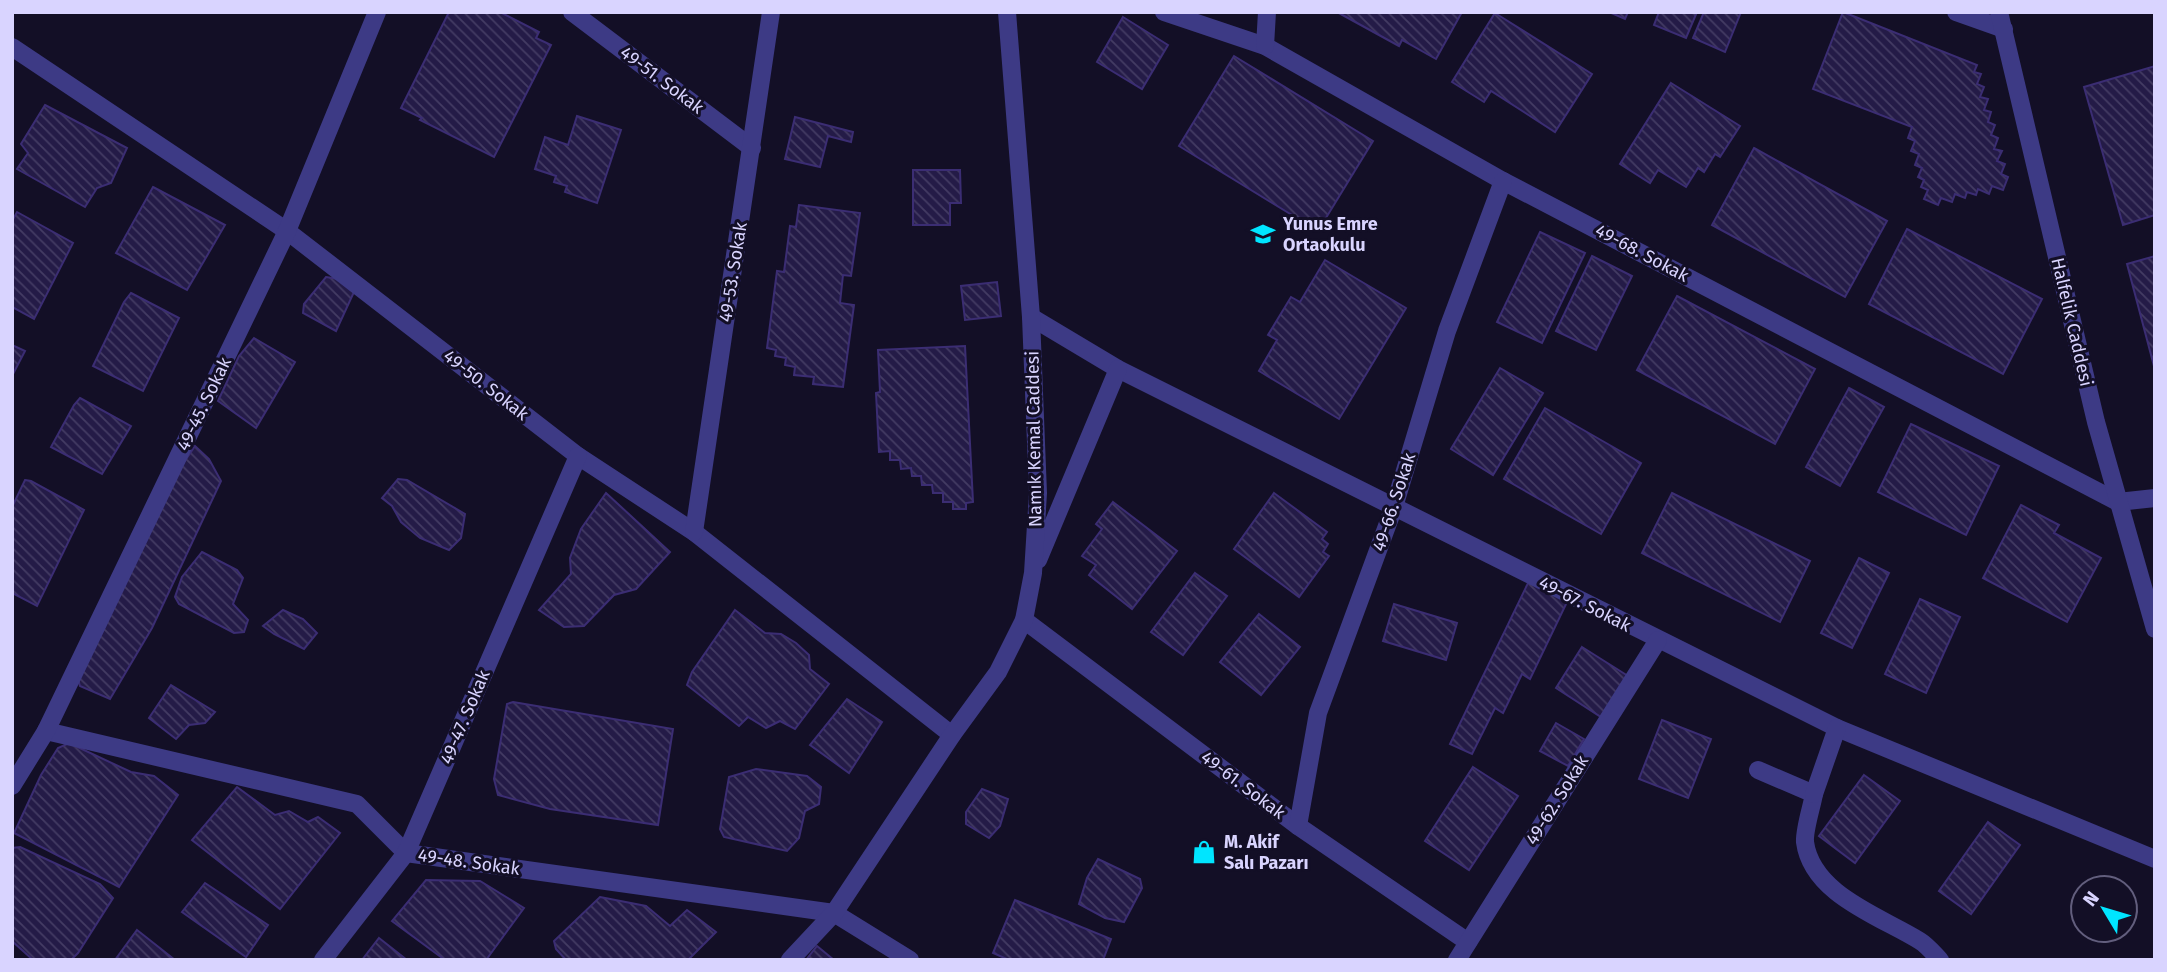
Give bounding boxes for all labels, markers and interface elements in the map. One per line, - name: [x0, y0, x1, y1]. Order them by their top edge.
- street label: 49-51. Sokak: [616, 41, 709, 119]
- place label: Yunus Emre Ortaokulu: [1282, 213, 1378, 256]
- street label: 49-68. Sokak: [1591, 219, 1693, 287]
- street label: 49-53. Sokak: [714, 220, 752, 324]
- school or university icon: Yunus Emre Ortaokulu: [1249, 220, 1277, 248]
- street label: Halfelik Caddesi: [2046, 255, 2098, 389]
- street label: 49-50. Sokak: [439, 345, 534, 426]
- street label: Namık Kemal Caddesi: [1021, 351, 1047, 527]
- street label: 49-45. Sokak: [172, 353, 236, 454]
- street label: 49-66. Sokak: [1368, 449, 1421, 554]
- street label: 49-67. Sokak: [1535, 571, 1635, 637]
- street label: 49-47. Sokak: [435, 666, 495, 767]
- street label: 49-61. Sokak: [1197, 746, 1290, 824]
- street label: 49-62. Sokak: [1521, 750, 1594, 849]
- place label: M. Akif Salı Pazarı: [1224, 831, 1309, 874]
- shop icon: M. Akif Salı Pazarı: [1190, 838, 1218, 866]
- street label: 49-48. Sokak: [417, 844, 522, 880]
- north arrow: [2069, 874, 2139, 944]
- text: N: [2078, 887, 2104, 911]

